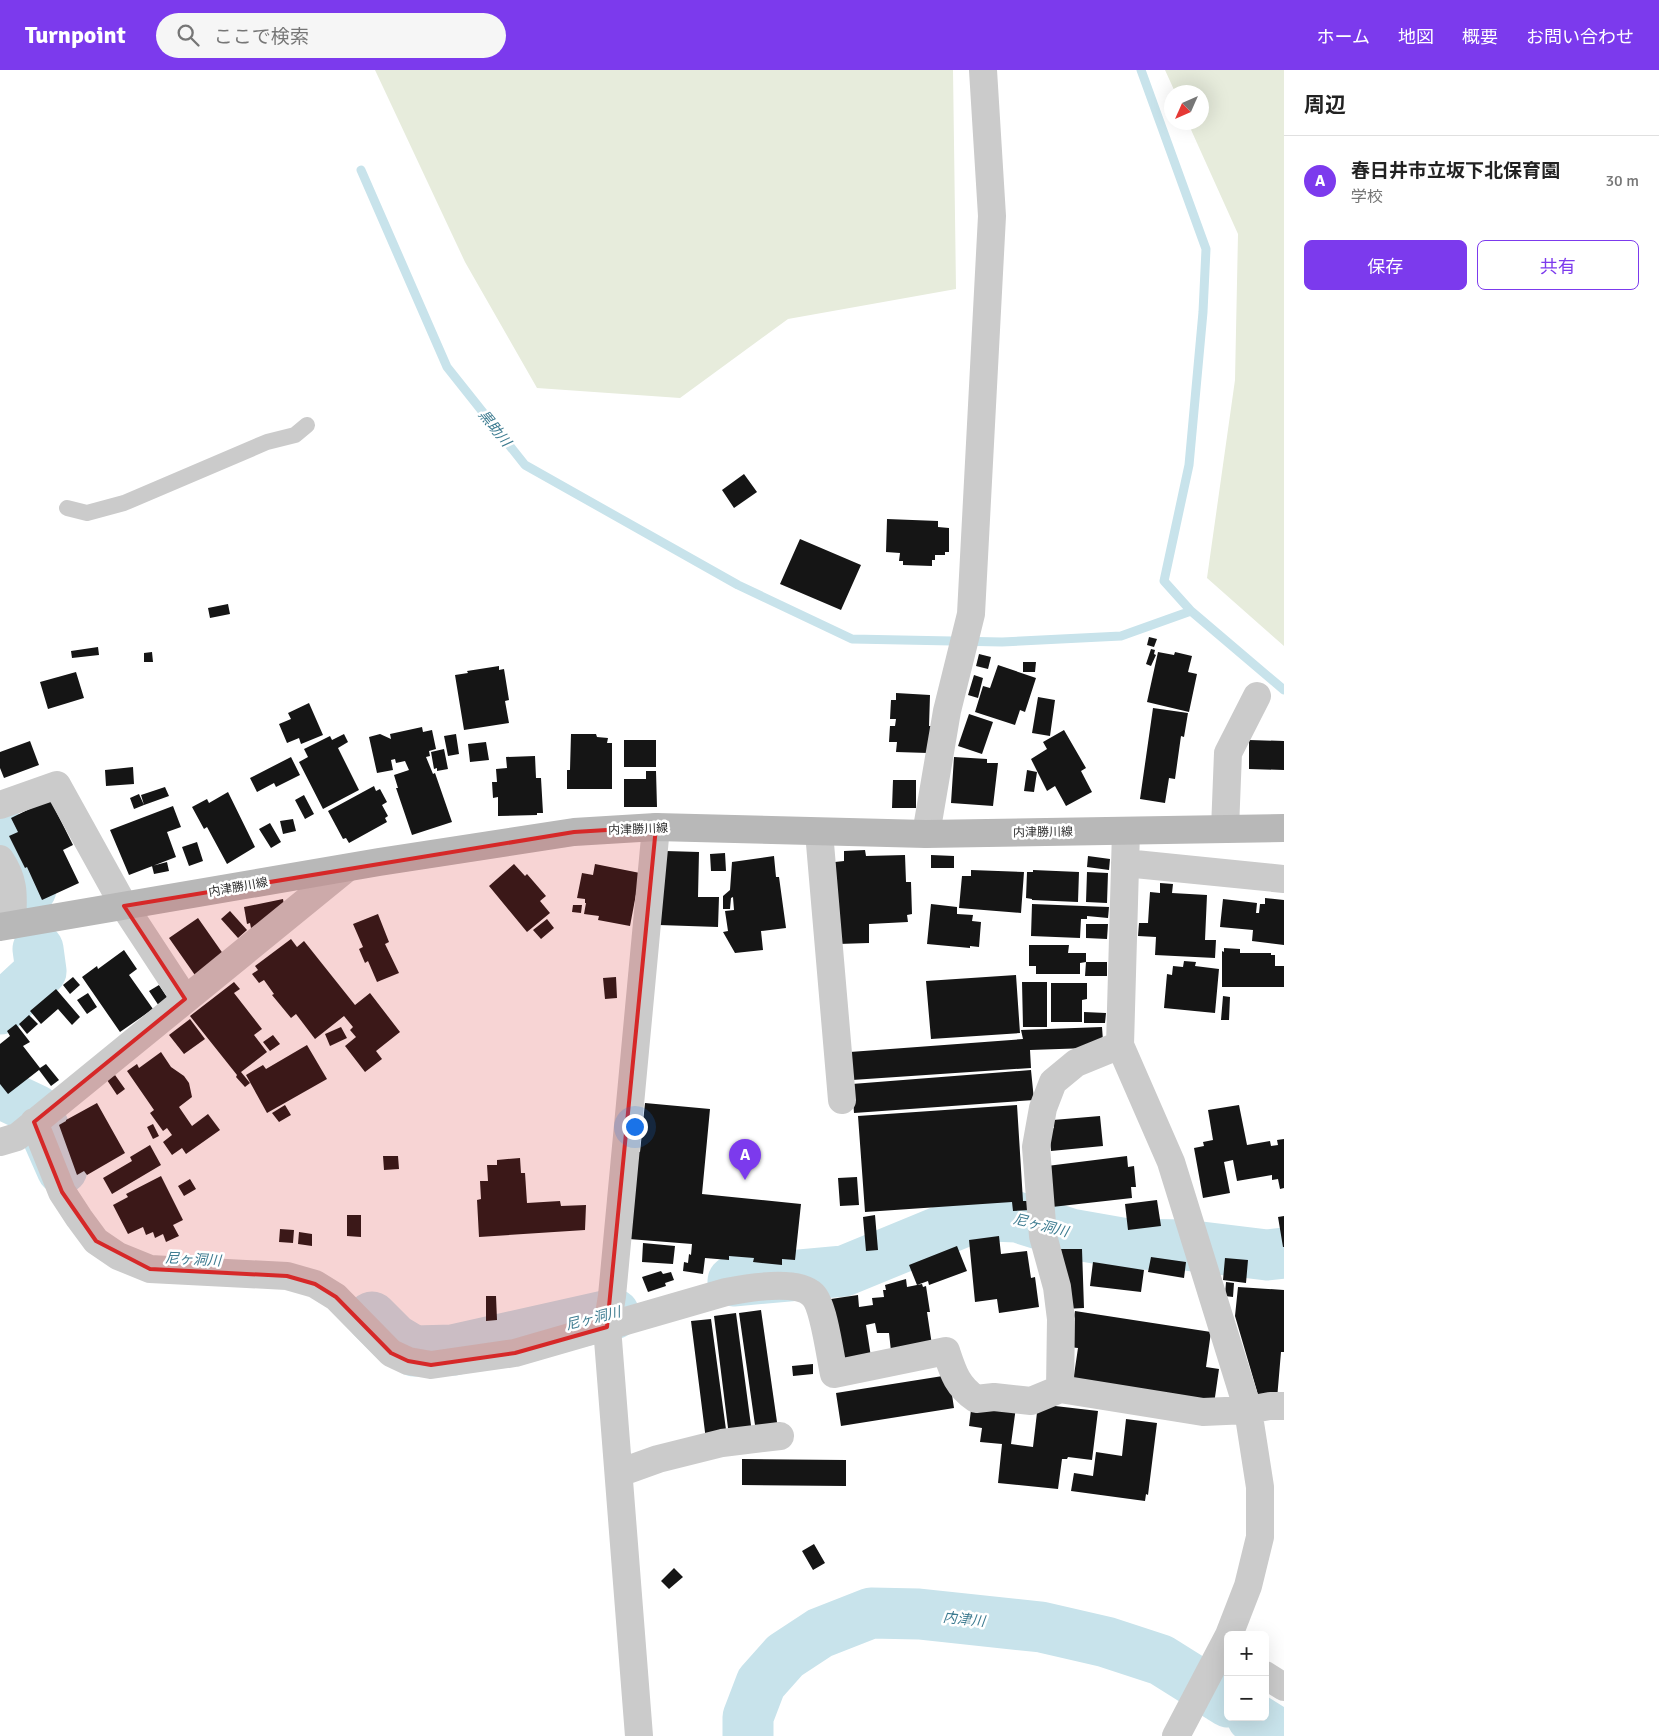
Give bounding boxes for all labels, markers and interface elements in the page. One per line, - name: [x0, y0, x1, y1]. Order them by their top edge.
- search box: [156, 13, 506, 58]
- text: Turnpoint: [25, 20, 126, 50]
- icon: search: [174, 21, 202, 49]
- text: ここで検索: [214, 25, 309, 49]
- text: ホーム: [1317, 26, 1370, 48]
- text: 地図: [1398, 26, 1434, 48]
- text: 概要: [1462, 26, 1498, 48]
- text: お問い合わせ: [1526, 26, 1634, 48]
- north arrow: [1164, 85, 1209, 130]
- text: 周辺: [1304, 92, 1346, 118]
- text: 春日井市立坂下北保育園: [1351, 159, 1560, 183]
- text: A: [1315, 171, 1325, 191]
- text: 30 m: [1605, 171, 1639, 191]
- text: 学校: [1351, 187, 1383, 207]
- button: 保存: [1304, 240, 1467, 290]
- button: 共有: [1477, 240, 1639, 290]
- water label: 黒助川: [475, 407, 516, 452]
- street label: 内津勝川線: [608, 821, 668, 838]
- street label: 内津勝川線: [1013, 824, 1073, 841]
- street label: 内津勝川線: [207, 875, 269, 900]
- your location: [622, 1114, 648, 1140]
- pin: A: [729, 1139, 761, 1180]
- water label: 尼ヶ洞川: [1012, 1210, 1072, 1241]
- water label: 尼ヶ洞川: [165, 1250, 223, 1270]
- water label: 尼ヶ洞川: [564, 1303, 624, 1334]
- water label: 内津川: [942, 1609, 988, 1630]
- map controls: [1224, 1631, 1269, 1721]
- button: +: [1224, 1631, 1269, 1676]
- button: −: [1224, 1676, 1269, 1721]

